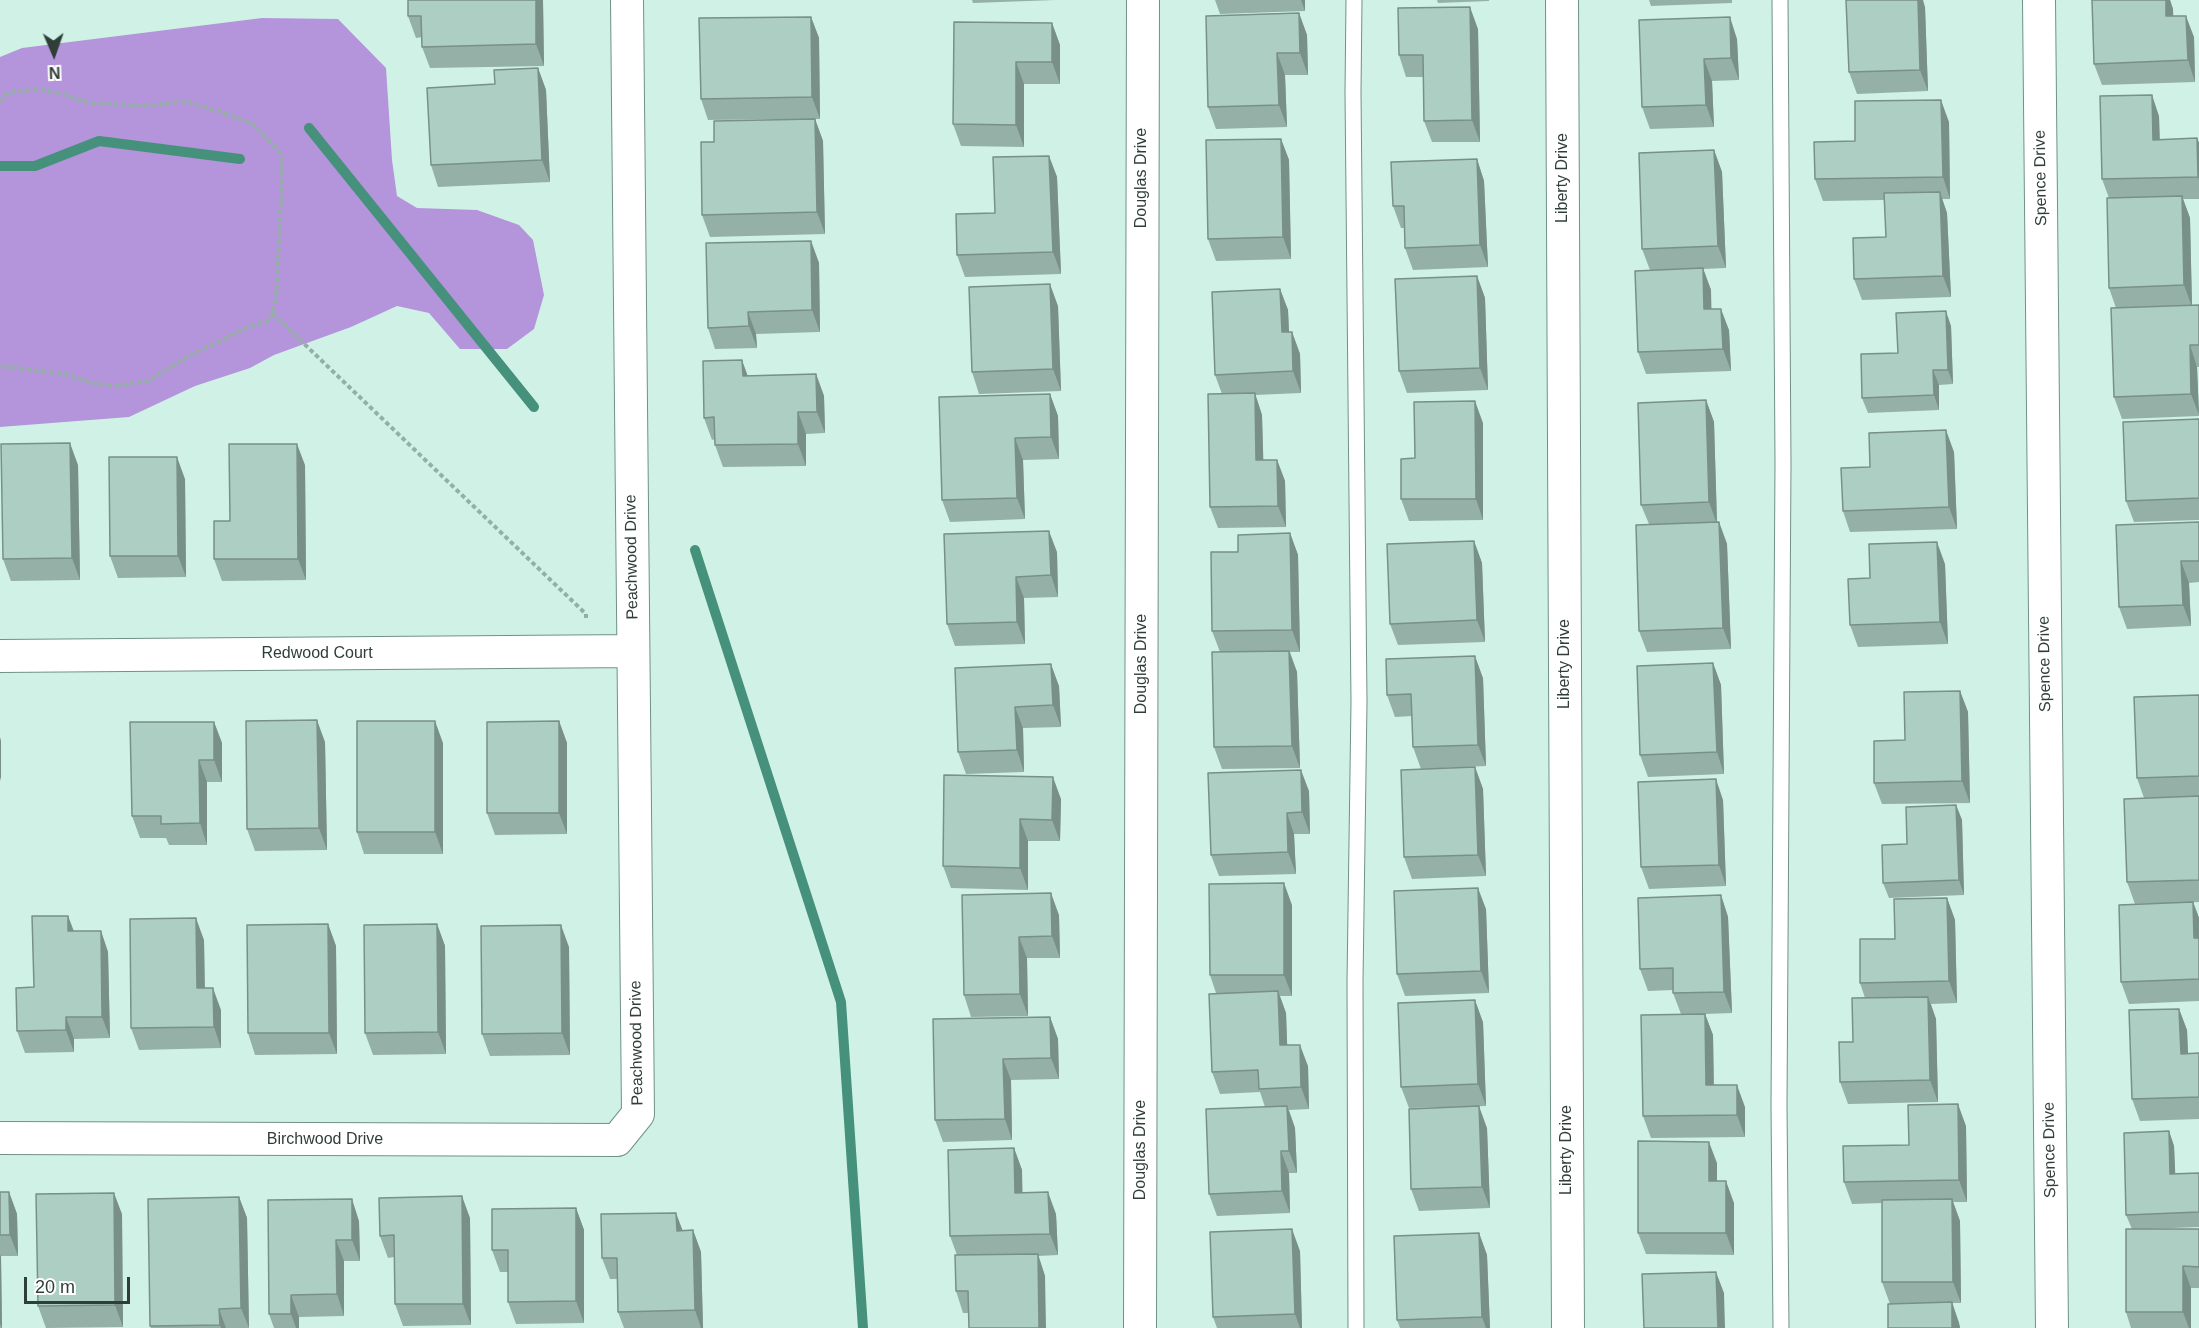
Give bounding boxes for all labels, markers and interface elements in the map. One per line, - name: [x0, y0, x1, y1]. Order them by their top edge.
- north arrow: [24, 24, 84, 84]
- text: N: [49, 64, 61, 81]
- street label: Douglas Drive: [1132, 128, 1152, 228]
- street label: Spence Drive: [2031, 130, 2051, 226]
- street label: Liberty Drive: [1553, 133, 1573, 223]
- street label: Peachwood Drive: [621, 494, 643, 620]
- street label: Douglas Drive: [1132, 614, 1152, 714]
- street label: Spence Drive: [2035, 616, 2055, 712]
- street label: Liberty Drive: [1555, 619, 1575, 709]
- street label: Redwood Court: [261, 644, 373, 664]
- street label: Peachwood Drive: [626, 980, 648, 1106]
- street label: Douglas Drive: [1131, 1100, 1151, 1200]
- street label: Spence Drive: [2040, 1102, 2060, 1198]
- street label: Liberty Drive: [1557, 1105, 1577, 1195]
- street label: Birchwood Drive: [267, 1130, 383, 1150]
- scale bar: [27, 1265, 134, 1303]
- text: 20 m: [35, 1277, 75, 1297]

